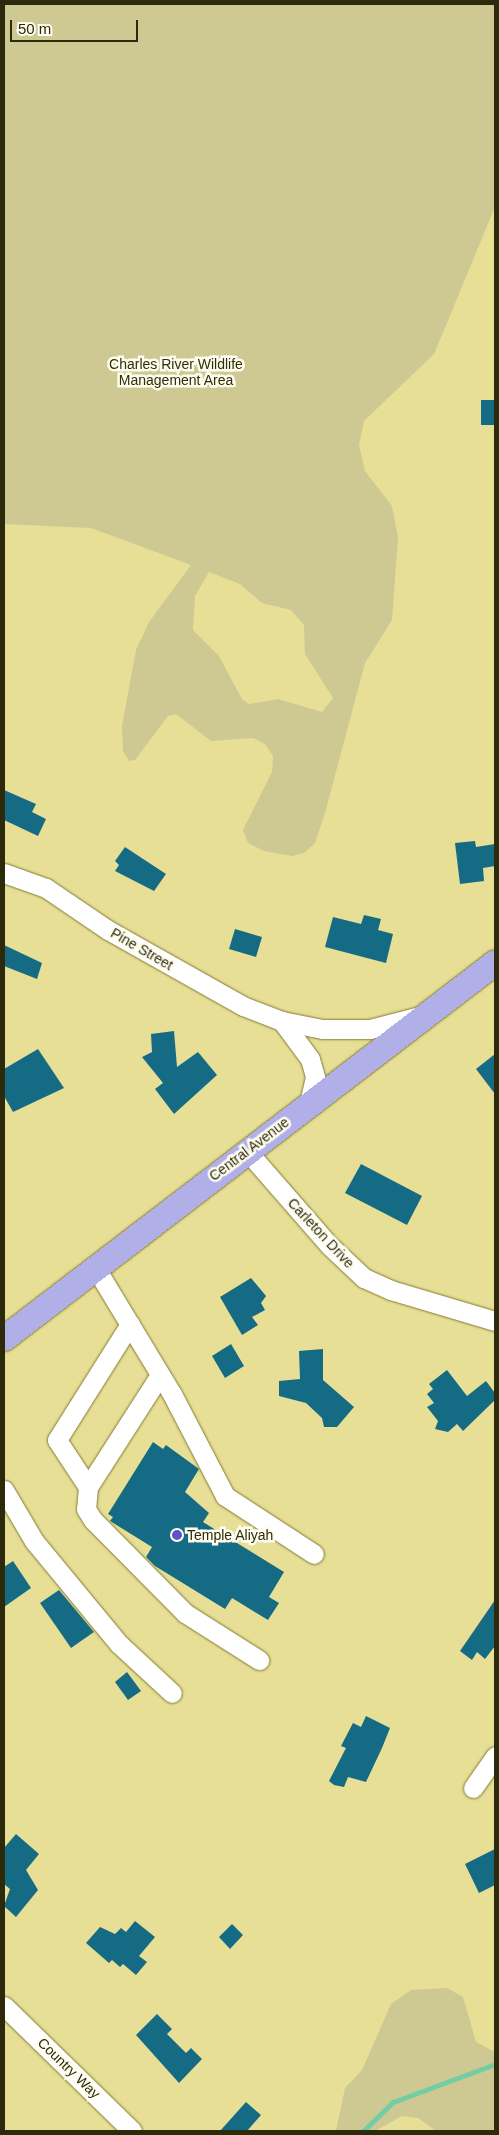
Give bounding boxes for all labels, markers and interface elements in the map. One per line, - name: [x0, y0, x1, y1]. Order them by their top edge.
- scale bar: [12, 10, 140, 42]
- text: 50 m: [18, 20, 51, 37]
- park label: Charles River Wildlife Management Area: [109, 356, 243, 388]
- street label: Pine Street: [108, 924, 176, 974]
- street label: Central Avenue: [206, 1113, 292, 1185]
- street label: Carleton Drive: [284, 1195, 358, 1271]
- place label: Temple Aliyah: [187, 1527, 274, 1543]
- marker: Temple Aliyah: [171, 1529, 183, 1541]
- street label: Country Way: [34, 2034, 104, 2102]

